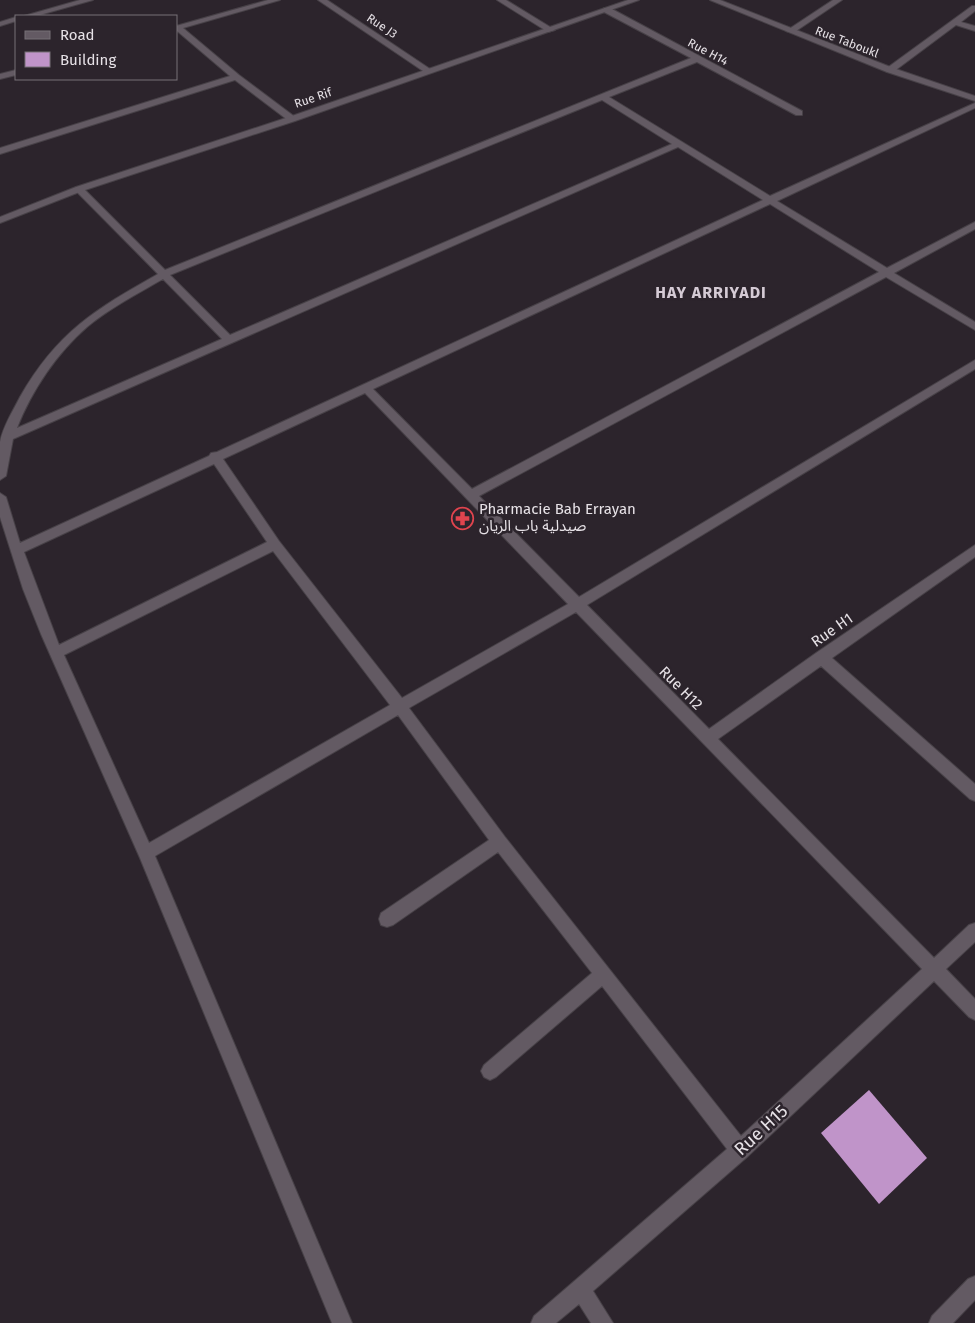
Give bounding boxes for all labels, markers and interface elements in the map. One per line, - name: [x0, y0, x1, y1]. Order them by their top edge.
- street label: Rue J3: [364, 11, 400, 41]
- legend: [15, 15, 178, 80]
- street label: Rue Taboukl: [813, 23, 881, 61]
- text: Road: [60, 26, 95, 44]
- street label: Rue H14: [685, 36, 731, 69]
- text: Building: [60, 51, 116, 69]
- street label: Rue Rif: [292, 85, 334, 111]
- district label: HAY ARRIYADI: [655, 283, 767, 302]
- place label: Pharmacie Bab Errayan صيدلية باب الريان: [479, 500, 636, 535]
- pharmacy icon: Pharmacie Bab Errayan صيدلية باب الريان: [451, 506, 475, 530]
- street label: Rue H1: [808, 609, 856, 651]
- street label: Rue H12: [656, 663, 706, 713]
- street label: Rue H15: [730, 1100, 792, 1160]

